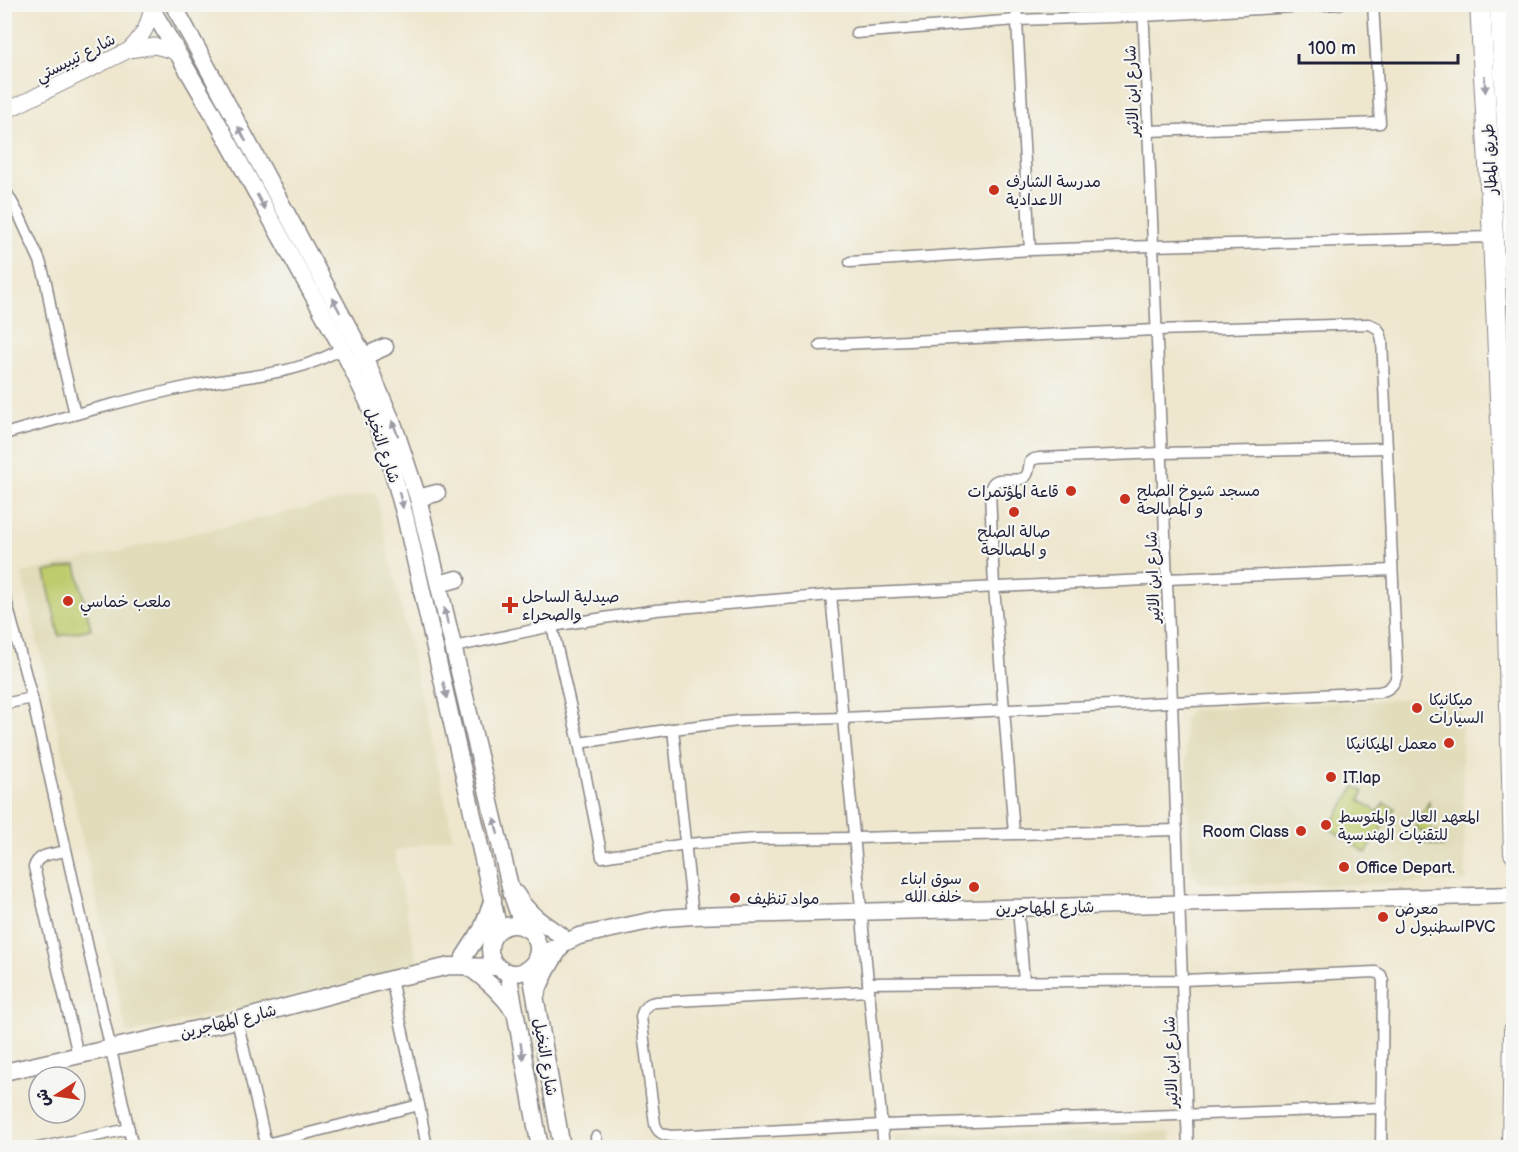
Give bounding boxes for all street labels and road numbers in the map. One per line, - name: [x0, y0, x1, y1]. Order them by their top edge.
- street label: شارع تيبيستي: [33, 30, 121, 90]
- street label: شارع ابن الاثير: [1121, 45, 1145, 139]
- street label: طريق المطار: [1479, 123, 1502, 197]
- street label: شارع النخيل: [359, 405, 403, 486]
- street label: شارع ابن الاثير: [1142, 531, 1166, 625]
- street label: شارع المهاجرين: [995, 898, 1095, 920]
- street label: شارع المهاجرين: [178, 1001, 279, 1045]
- street label: شارع ابن الاثير: [1160, 1016, 1184, 1110]
- street label: شارع النخيل: [527, 1017, 561, 1098]

